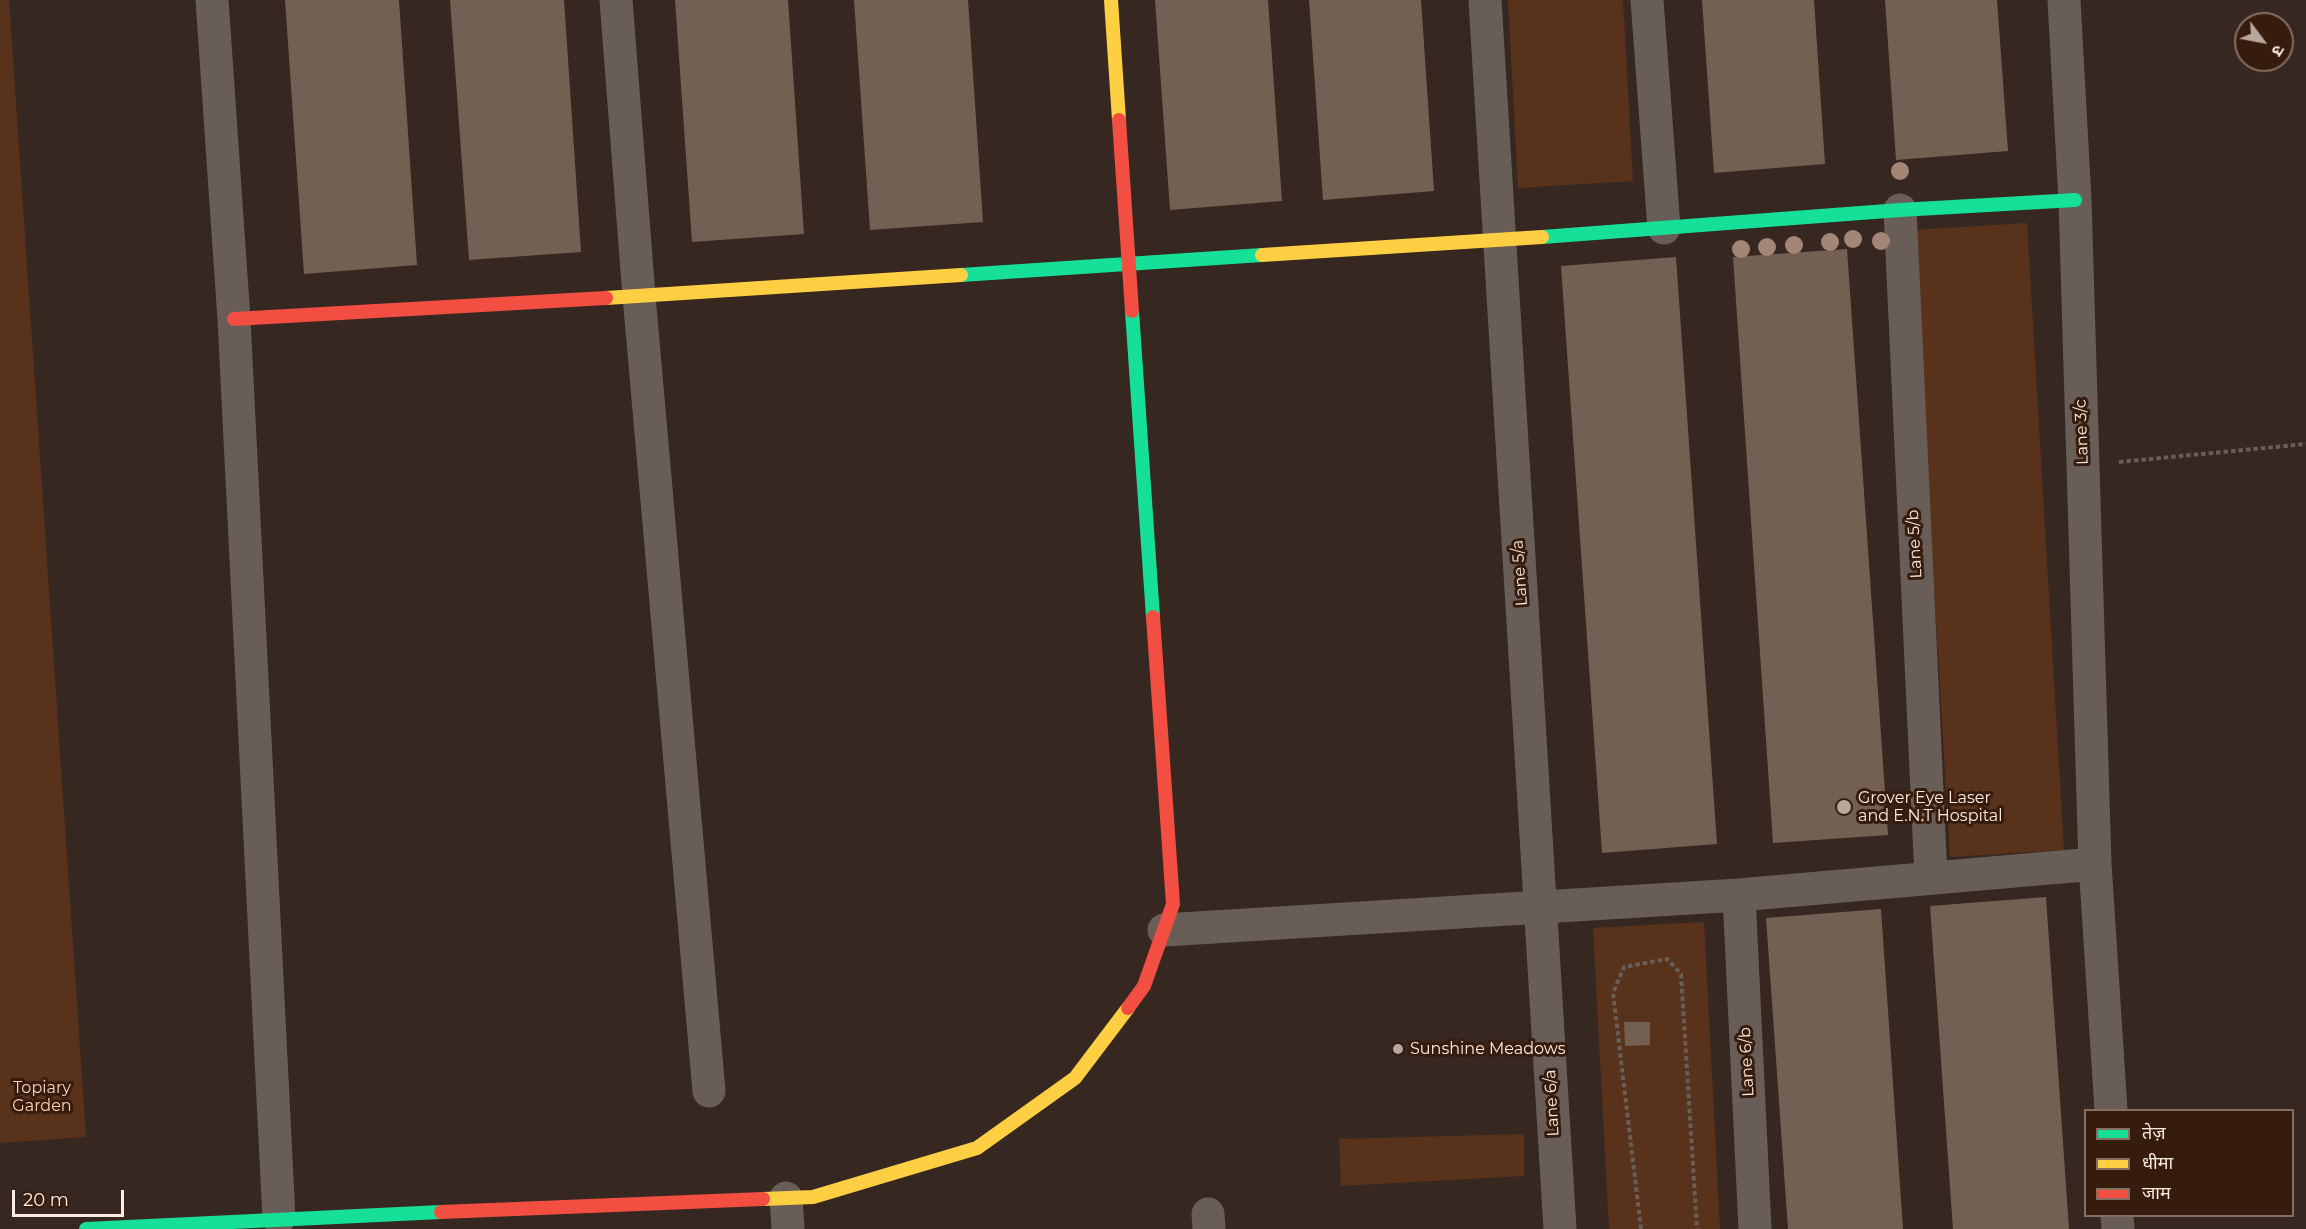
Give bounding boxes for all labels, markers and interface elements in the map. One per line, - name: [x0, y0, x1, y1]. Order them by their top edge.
- north arrow: [2234, 12, 2294, 72]
- text: उ: [2267, 42, 2289, 60]
- street label: Lane 3/c: [2071, 399, 2093, 465]
- street label: Lane 5/b: [1904, 509, 1926, 579]
- street label: Lane 5/a: [1508, 539, 1532, 607]
- place label: Grover Eye Laser and E.N.T Hospital: [1858, 788, 2003, 826]
- marker: Grover Eye Laser and E.N.T Hospital: [1835, 798, 1853, 816]
- street label: Lane 6/b: [1736, 1027, 1758, 1097]
- place label: Sunshine Meadows: [1410, 1039, 1566, 1059]
- marker: Sunshine Meadows: [1391, 1042, 1405, 1056]
- street label: Lane 6/a: [1541, 1069, 1563, 1137]
- park label: Topiary Garden: [12, 1078, 72, 1116]
- legend: [2084, 1109, 2294, 1217]
- text: तेज़: [2142, 1122, 2166, 1144]
- text: धीमा: [2142, 1152, 2173, 1174]
- scale bar: [15, 1178, 128, 1216]
- text: जाम: [2142, 1182, 2171, 1204]
- text: 20 m: [23, 1189, 69, 1211]

